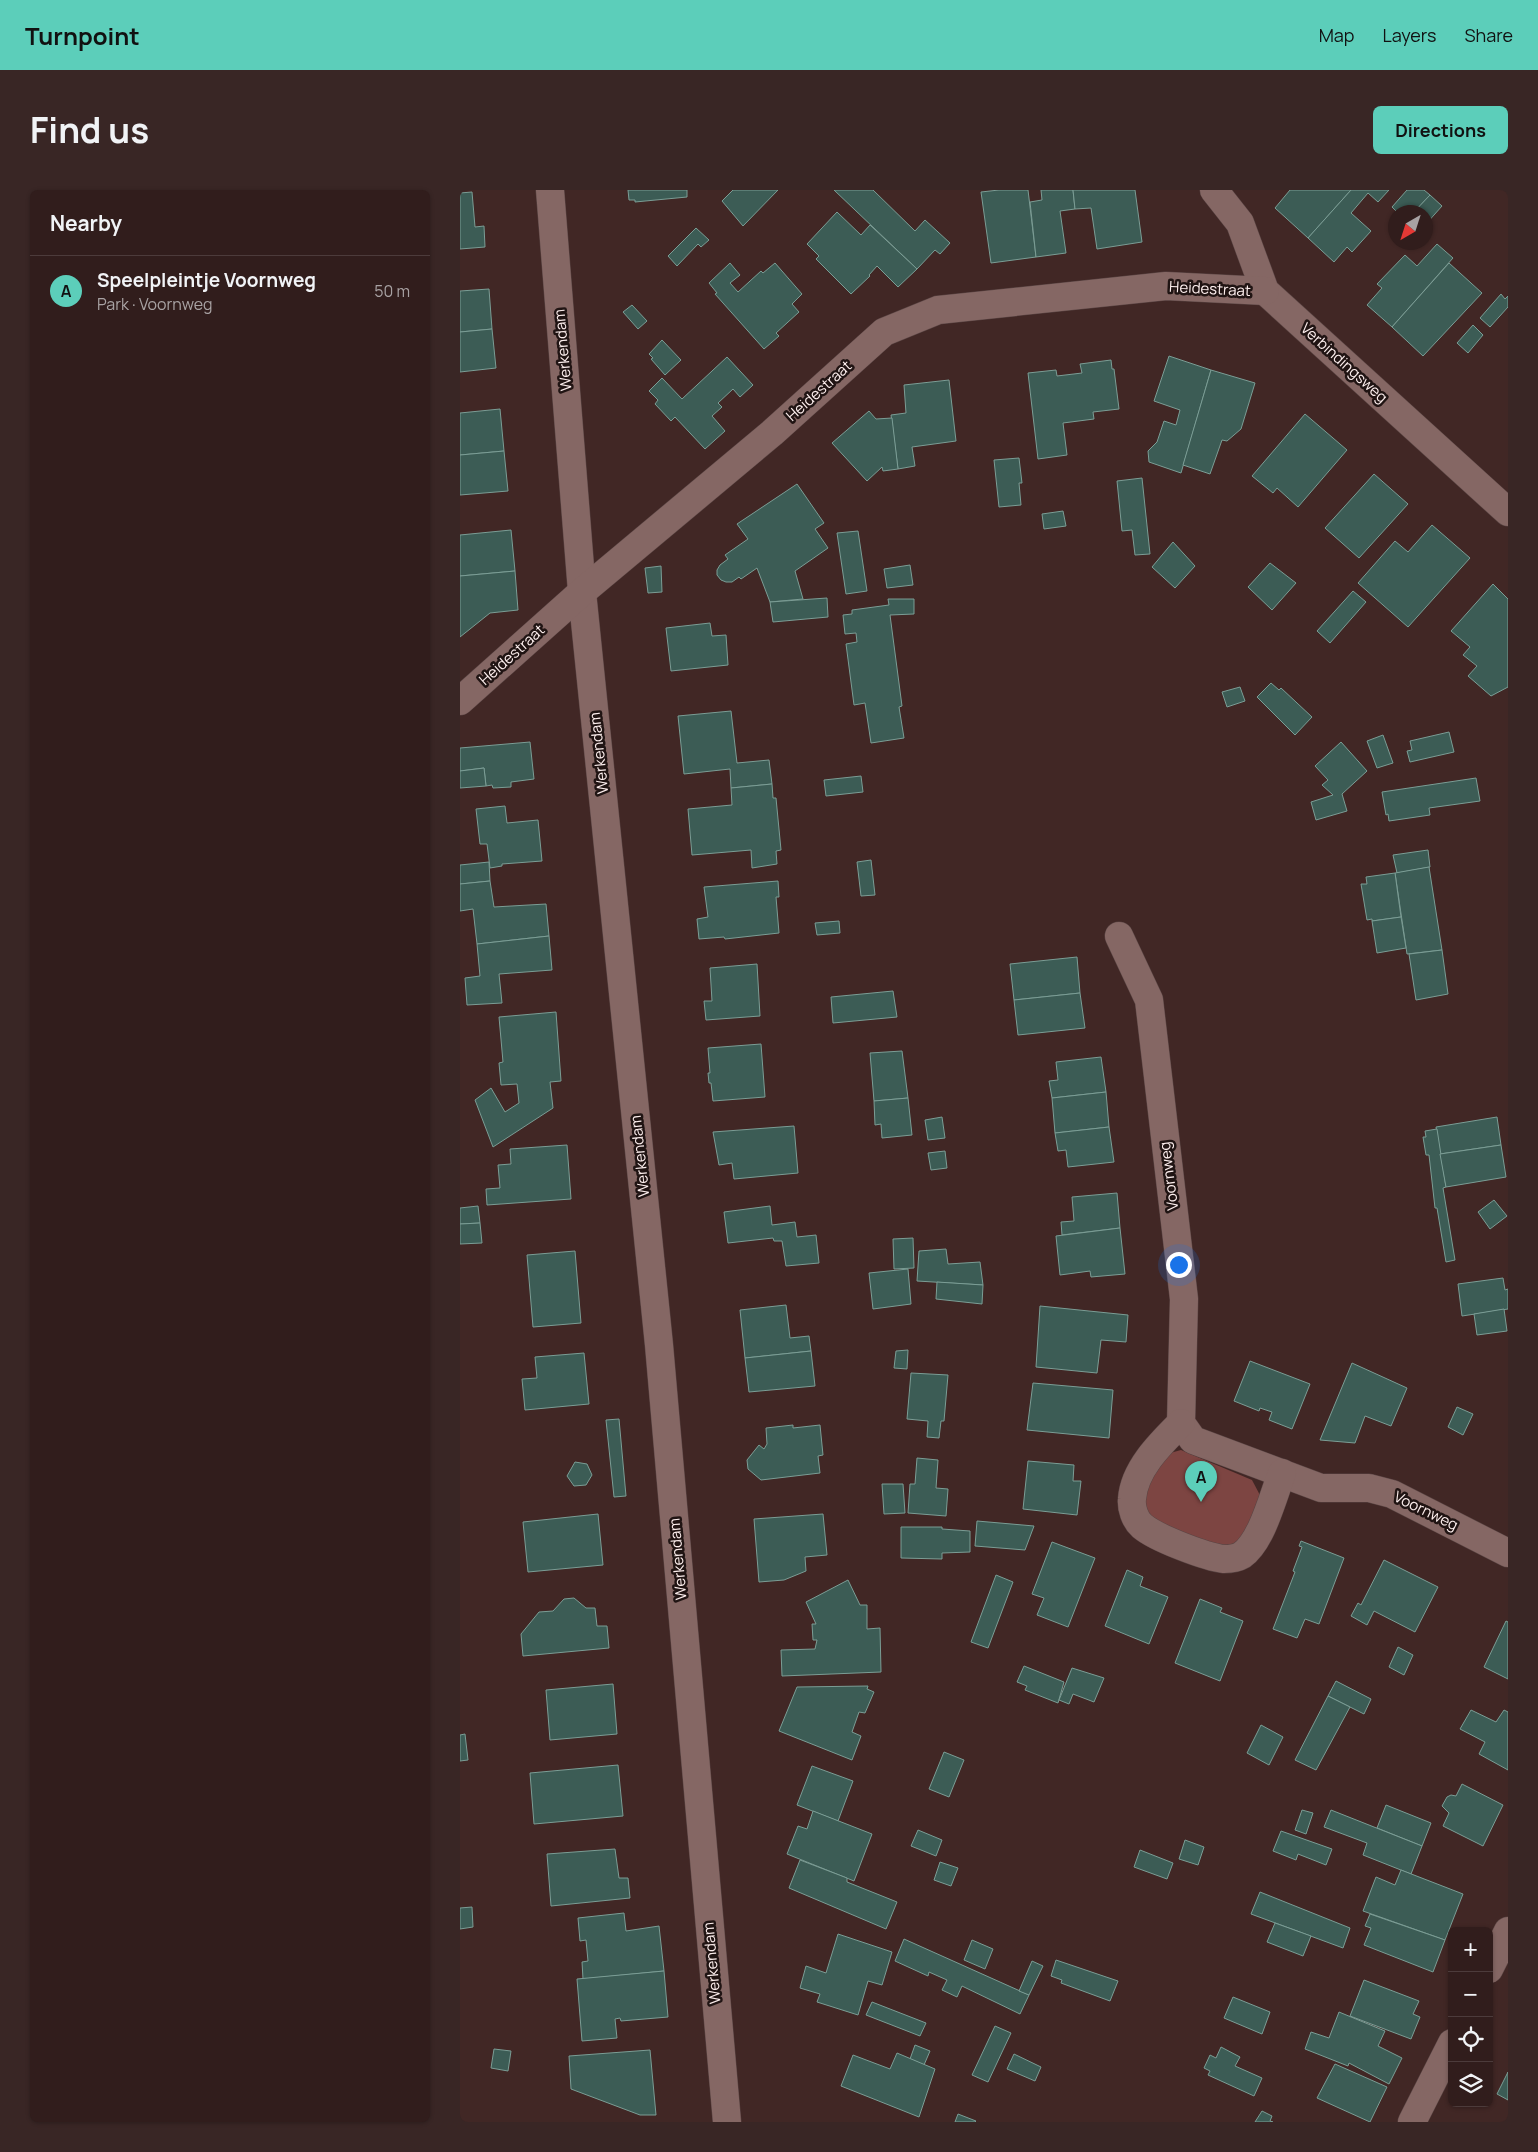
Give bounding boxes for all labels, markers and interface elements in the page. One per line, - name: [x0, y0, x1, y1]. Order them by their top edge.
- text: Turnpoint: [25, 19, 140, 52]
- text: Map: [1319, 23, 1354, 47]
- text: Layers: [1382, 23, 1436, 47]
- text: Share: [1464, 23, 1513, 47]
- text: Find us: [30, 106, 149, 154]
- button: Directions: [1373, 106, 1508, 154]
- north arrow: [1388, 205, 1433, 250]
- text: Nearby: [50, 209, 122, 237]
- text: Speelpleintje Voornweg: [97, 267, 316, 293]
- street label: Heidestraat: [1169, 276, 1251, 301]
- text: A: [61, 280, 71, 302]
- text: 50 m: [374, 280, 410, 302]
- text: Park · Voornweg: [97, 293, 213, 315]
- street label: Werkendam: [548, 308, 577, 392]
- street label: Verbindingsweg: [1296, 318, 1392, 407]
- street label: Heidestraat: [781, 355, 856, 426]
- street label: Heidestraat: [474, 619, 549, 690]
- street label: Werkendam: [584, 711, 613, 795]
- street label: Werkendam: [625, 1114, 654, 1198]
- street label: Voornweg: [1154, 1140, 1183, 1212]
- your location: [1166, 1252, 1192, 1278]
- pin: A: [1185, 1461, 1217, 1502]
- street label: Voornweg: [1391, 1486, 1462, 1535]
- street label: Werkendam: [663, 1517, 692, 1601]
- street label: Werkendam: [697, 1921, 726, 2005]
- map controls: [1448, 1927, 1493, 2107]
- button: +: [1448, 1927, 1493, 1972]
- button: −: [1448, 1972, 1493, 2017]
- button: locate: [1448, 2017, 1493, 2062]
- button: layers: [1448, 2062, 1493, 2107]

